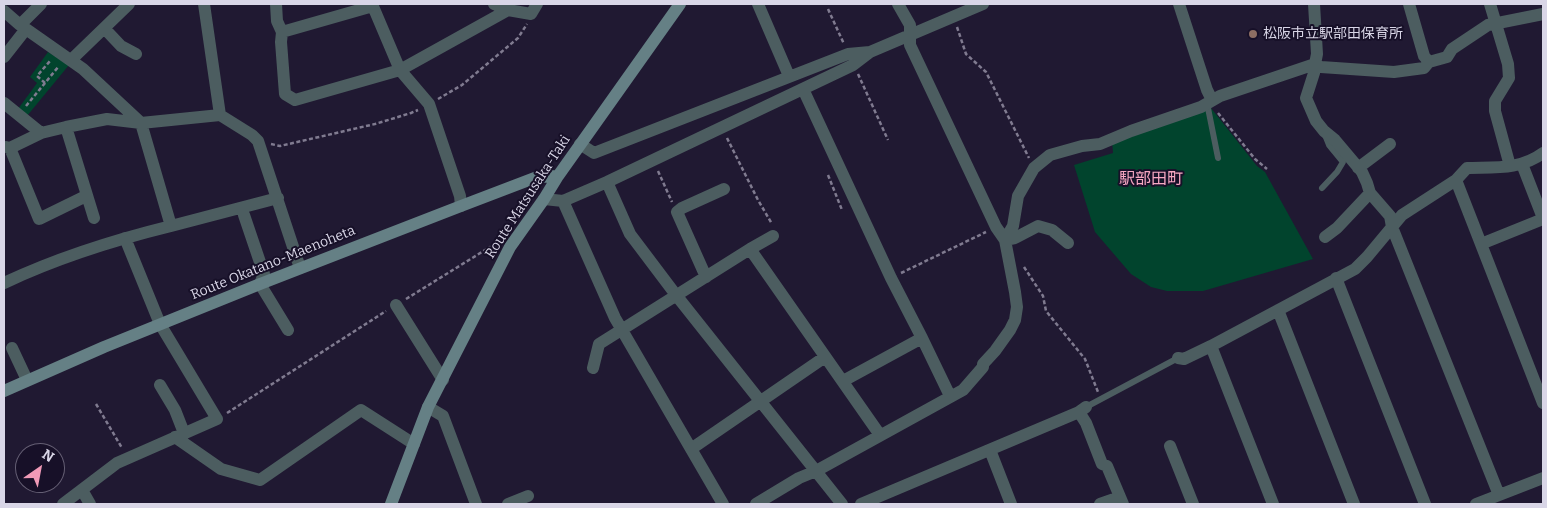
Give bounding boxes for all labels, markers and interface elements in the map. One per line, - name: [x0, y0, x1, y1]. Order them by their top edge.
- place label: 松阪市立駅部田保育所: [1263, 26, 1403, 42]
- marker: 松阪市立駅部田保育所: [1247, 28, 1259, 40]
- street label: Route Matsusaka-Taki: [482, 132, 574, 262]
- district label: 駅部田町: [1119, 170, 1183, 190]
- street label: Route Okatano-Maenoheta: [188, 222, 358, 304]
- north arrow: [15, 443, 65, 493]
- text: N: [39, 446, 57, 466]

